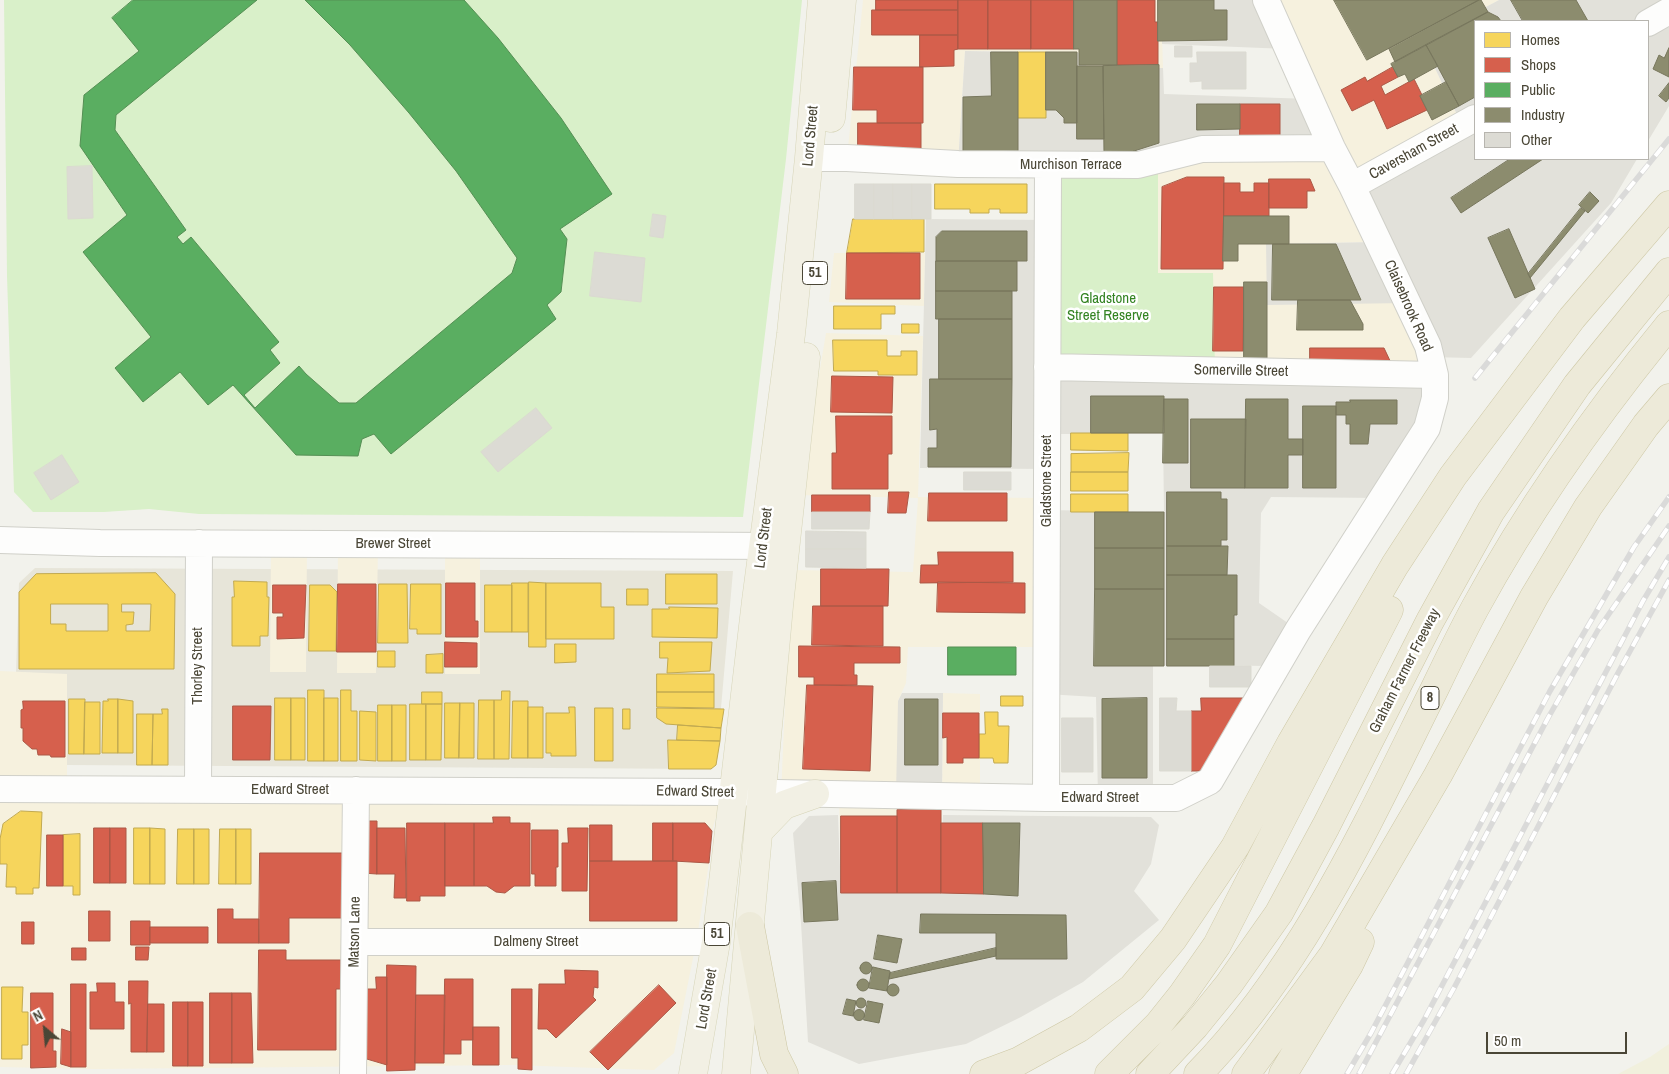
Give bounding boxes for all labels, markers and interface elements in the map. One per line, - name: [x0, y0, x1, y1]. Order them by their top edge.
- legend: [1474, 20, 1649, 160]
- text: Homes: [1521, 29, 1560, 50]
- text: Shops: [1521, 54, 1556, 75]
- text: Public: [1521, 79, 1555, 100]
- text: Industry: [1521, 104, 1565, 125]
- street label: Lord Street: [799, 105, 823, 167]
- street label: Caversham Street: [1366, 120, 1462, 184]
- text: Other: [1521, 129, 1552, 150]
- street label: Murchison Terrace: [1020, 156, 1122, 174]
- street label: Claisebrook Road: [1380, 257, 1436, 355]
- road number: 51: [802, 262, 828, 284]
- park label: Gladstone Street Reserve: [1067, 290, 1149, 325]
- street label: Somerville Street: [1194, 361, 1288, 381]
- street label: Gladstone Street: [1038, 435, 1056, 527]
- street label: Lord Street: [751, 507, 777, 569]
- street label: Brewer Street: [355, 535, 431, 553]
- street label: Graham Farmer Freeway: [1366, 606, 1444, 736]
- street label: Thorley Street: [189, 627, 207, 705]
- road number: 8: [1421, 686, 1439, 710]
- street label: Edward Street: [251, 781, 329, 799]
- street label: Edward Street: [656, 782, 734, 802]
- street label: Edward Street: [1061, 789, 1139, 807]
- street label: Matson Lane: [345, 896, 365, 968]
- road number: 51: [704, 922, 730, 946]
- street label: Dalmeny Street: [494, 933, 578, 951]
- street label: Lord Street: [693, 967, 721, 1031]
- north arrow: [20, 1004, 70, 1054]
- text: N: [30, 1006, 46, 1026]
- scale bar: [1489, 1022, 1630, 1054]
- text: 50 m: [1494, 1030, 1521, 1051]

